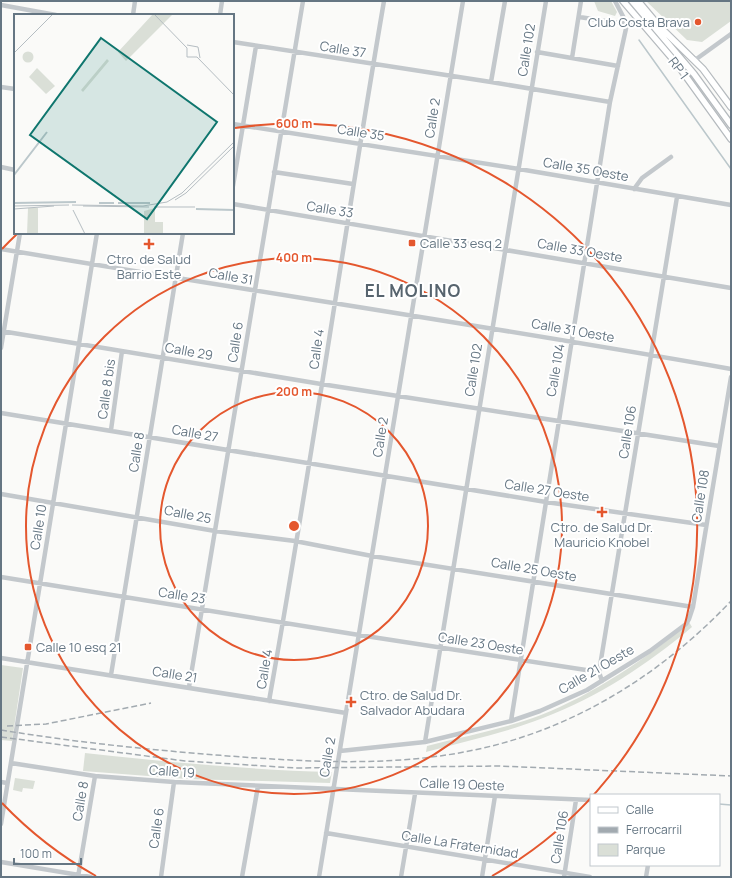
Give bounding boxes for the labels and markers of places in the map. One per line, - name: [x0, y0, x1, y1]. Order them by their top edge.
- place label: Club Costa Brava: [588, 13, 690, 31]
- marker: Club Costa Brava: [693, 17, 703, 27]
- place label: Calle 33 esq 2: [420, 234, 502, 252]
- marker: Ctro. de Salud Barrio Este: [143, 238, 155, 250]
- marker: Calle 33 esq 2: [407, 238, 417, 248]
- place label: Ctro. de Salud Barrio Este: [107, 250, 191, 283]
- marker: Ctro. de Salud Dr. Mauricio Knobel: [596, 506, 608, 518]
- place label: Ctro. de Salud Dr. Mauricio Knobel: [551, 518, 653, 551]
- centre of rings: [287, 519, 301, 533]
- place label: Calle 10 esq 21: [36, 638, 122, 656]
- marker: Calle 10 esq 21: [23, 642, 33, 652]
- place label: Ctro. de Salud Dr. Salvador Abudara: [360, 686, 465, 719]
- marker: Ctro. de Salud Dr. Salvador Abudara: [345, 696, 357, 708]

